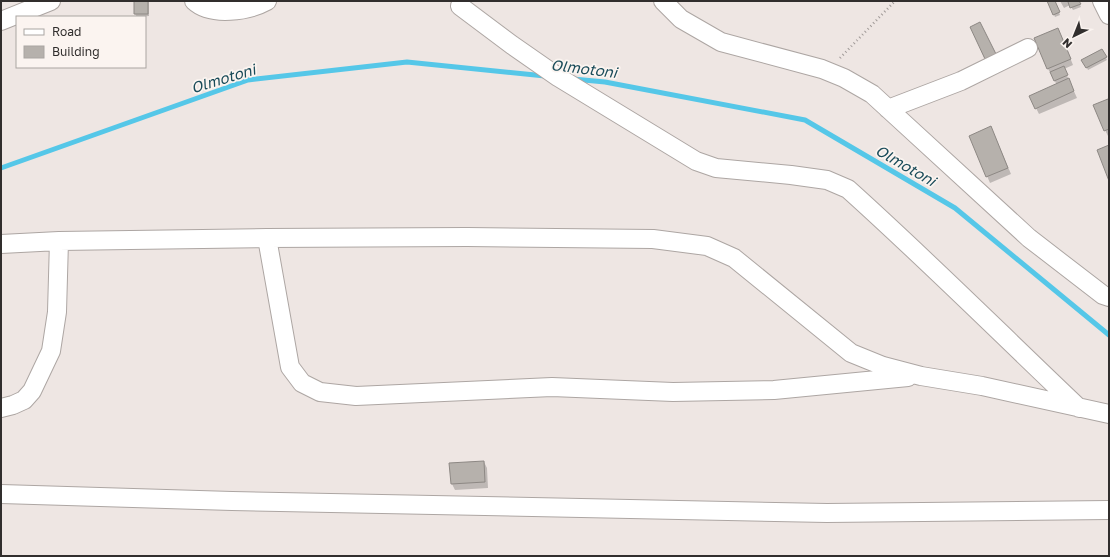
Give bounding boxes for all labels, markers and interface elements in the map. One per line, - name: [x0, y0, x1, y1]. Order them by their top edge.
- legend: [16, 16, 146, 68]
- north arrow: [1054, 16, 1094, 56]
- text: Road: [52, 24, 81, 39]
- text: N: [1059, 36, 1074, 51]
- text: Building: [52, 44, 100, 59]
- water label: Olmotoni: [550, 55, 620, 81]
- water label: Olmotoni: [189, 59, 259, 96]
- water label: Olmotoni: [873, 141, 941, 190]

